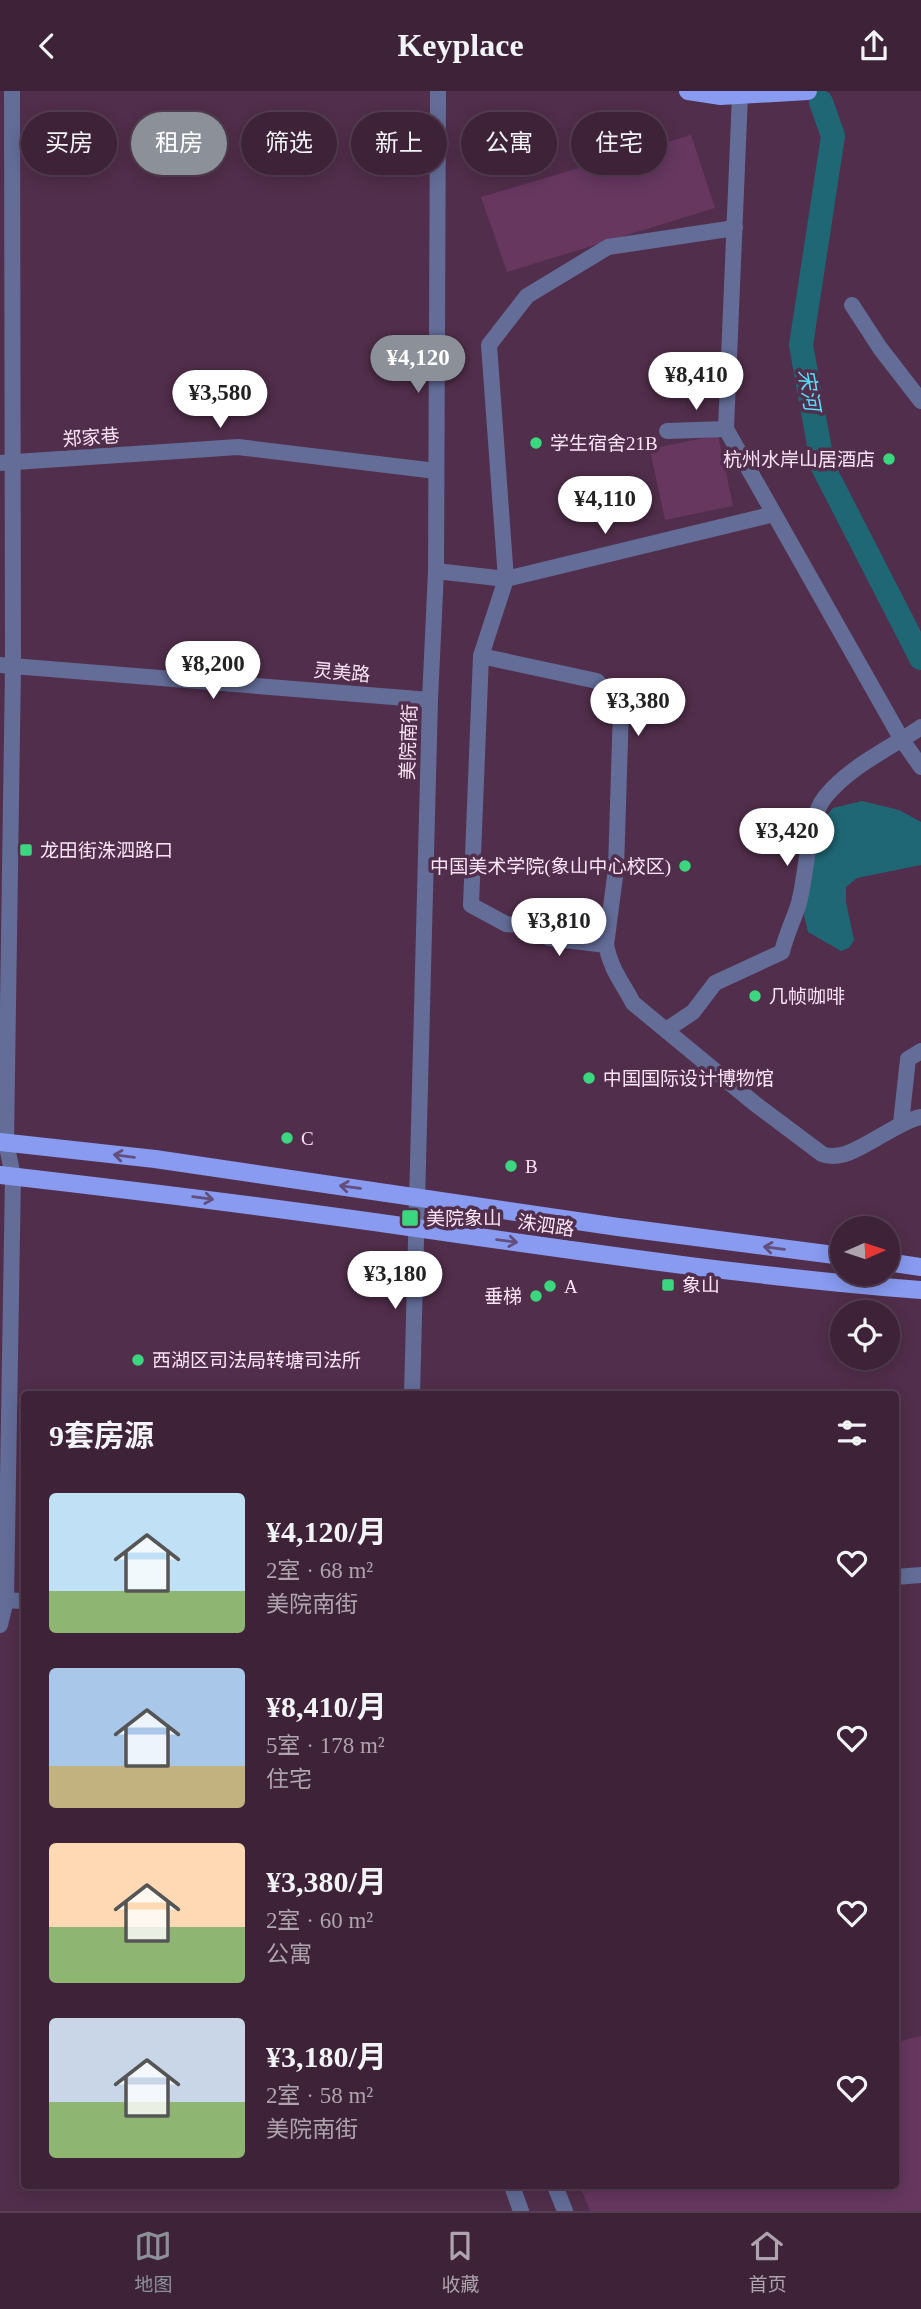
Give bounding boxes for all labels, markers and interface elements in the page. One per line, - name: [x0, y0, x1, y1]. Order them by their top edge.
- icon: back: [28, 27, 66, 65]
- text: Keyplace: [397, 27, 524, 63]
- icon: share: [855, 27, 893, 65]
- chip: 买房: [21, 112, 117, 175]
- chip: 租房: [131, 112, 227, 175]
- chip: 筛选: [241, 112, 337, 175]
- chip: 新上: [351, 112, 447, 175]
- chip: 公寓: [461, 112, 557, 175]
- chip: 住宅: [571, 112, 667, 175]
- pin: ¥4,120: [361, 335, 475, 395]
- text: ¥4,120: [386, 345, 450, 370]
- pin: ¥8,410: [639, 353, 753, 412]
- text: ¥8,410: [664, 362, 728, 387]
- water label: 宋河: [794, 367, 825, 417]
- pin: ¥3,580: [163, 371, 277, 430]
- text: ¥3,580: [188, 380, 252, 405]
- street label: 郑家巷: [62, 425, 120, 450]
- place label: 学生宿舍21B: [550, 433, 658, 454]
- marker: 学生宿舍21B: [528, 435, 544, 451]
- place label: 杭州水岸山居酒店: [723, 449, 875, 470]
- marker: 杭州水岸山居酒店: [881, 451, 897, 467]
- pin: ¥4,110: [548, 477, 662, 536]
- text: ¥4,110: [574, 486, 636, 511]
- pin: ¥8,200: [156, 641, 270, 701]
- text: ¥8,200: [181, 651, 245, 676]
- street label: 灵美路: [313, 660, 371, 685]
- pin: ¥3,380: [581, 679, 695, 738]
- text: ¥3,380: [606, 688, 670, 713]
- street label: 美院南街: [397, 704, 420, 780]
- pin: ¥3,420: [730, 809, 844, 868]
- text: ¥3,420: [755, 818, 819, 843]
- place label: 龙田街洙泗路口: [40, 840, 173, 861]
- marker: 龙田街洙泗路口: [18, 842, 34, 858]
- place label: 中国美术学院(象山中心校区): [430, 856, 671, 878]
- marker: 中国美术学院(象山中心校区): [677, 858, 693, 874]
- pin: ¥3,810: [502, 899, 616, 958]
- text: ¥3,810: [527, 908, 591, 933]
- place label: 几帧咖啡: [769, 986, 845, 1007]
- marker: 几帧咖啡: [747, 988, 763, 1004]
- place label: 中国国际设计博物馆: [603, 1068, 774, 1089]
- marker: 中国国际设计博物馆: [581, 1070, 597, 1086]
- place label: C: [301, 1128, 314, 1149]
- marker: C: [279, 1130, 295, 1146]
- one-way arrow: [113, 1149, 136, 1162]
- place label: B: [525, 1156, 538, 1177]
- marker: B: [503, 1158, 519, 1174]
- one-way arrow: [339, 1180, 362, 1193]
- one-way arrow: [191, 1192, 213, 1205]
- marker: 美院象山: [400, 1208, 420, 1228]
- place label: 美院象山: [426, 1208, 502, 1229]
- street label: 洙泗路: [516, 1211, 576, 1240]
- north arrow: [830, 1216, 900, 1286]
- map controls: [830, 1216, 900, 1370]
- one-way arrow: [495, 1234, 518, 1247]
- one-way arrow: [763, 1241, 786, 1254]
- pin: ¥3,180: [338, 1251, 452, 1311]
- text: ¥3,180: [363, 1261, 427, 1286]
- place label: 象山: [682, 1275, 720, 1296]
- place label: A: [564, 1276, 578, 1297]
- marker: 象山: [660, 1277, 676, 1293]
- marker: A: [542, 1278, 558, 1294]
- place label: 垂梯: [484, 1286, 522, 1307]
- marker: 垂梯: [528, 1288, 544, 1304]
- button: locate: [830, 1300, 900, 1370]
- place label: 西湖区司法局转塘司法所: [152, 1350, 361, 1371]
- marker: 西湖区司法局转塘司法所: [130, 1352, 146, 1368]
- icon: filters: [833, 1414, 871, 1452]
- text: 9套房源: [49, 1419, 154, 1452]
- text: ¥4,120/月: [266, 1515, 387, 1548]
- icon: home: [105, 1521, 189, 1605]
- icon: heart: [833, 1544, 871, 1582]
- text: 2室 · 68 m²: [266, 1558, 373, 1583]
- text: 美院南街: [266, 1592, 358, 1617]
- text: ¥8,410/月: [266, 1690, 387, 1723]
- icon: home: [105, 1696, 189, 1780]
- icon: heart: [833, 1719, 871, 1757]
- text: 5室 · 178 m²: [266, 1733, 385, 1758]
- text: 住宅: [266, 1767, 312, 1792]
- text: ¥3,380/月: [266, 1865, 387, 1898]
- icon: home: [105, 1871, 189, 1955]
- icon: heart: [833, 1894, 871, 1932]
- text: 2室 · 60 m²: [266, 1908, 373, 1933]
- text: 公寓: [266, 1942, 312, 1967]
- text: ¥3,180/月: [266, 2040, 387, 2073]
- icon: home: [105, 2046, 189, 2130]
- icon: heart: [833, 2069, 871, 2107]
- text: 2室 · 58 m²: [266, 2083, 373, 2108]
- text: 美院南街: [266, 2117, 358, 2142]
- tab: 地图: [134, 2227, 173, 2296]
- tab: 收藏: [441, 2227, 480, 2296]
- tab: 首页: [748, 2227, 787, 2296]

